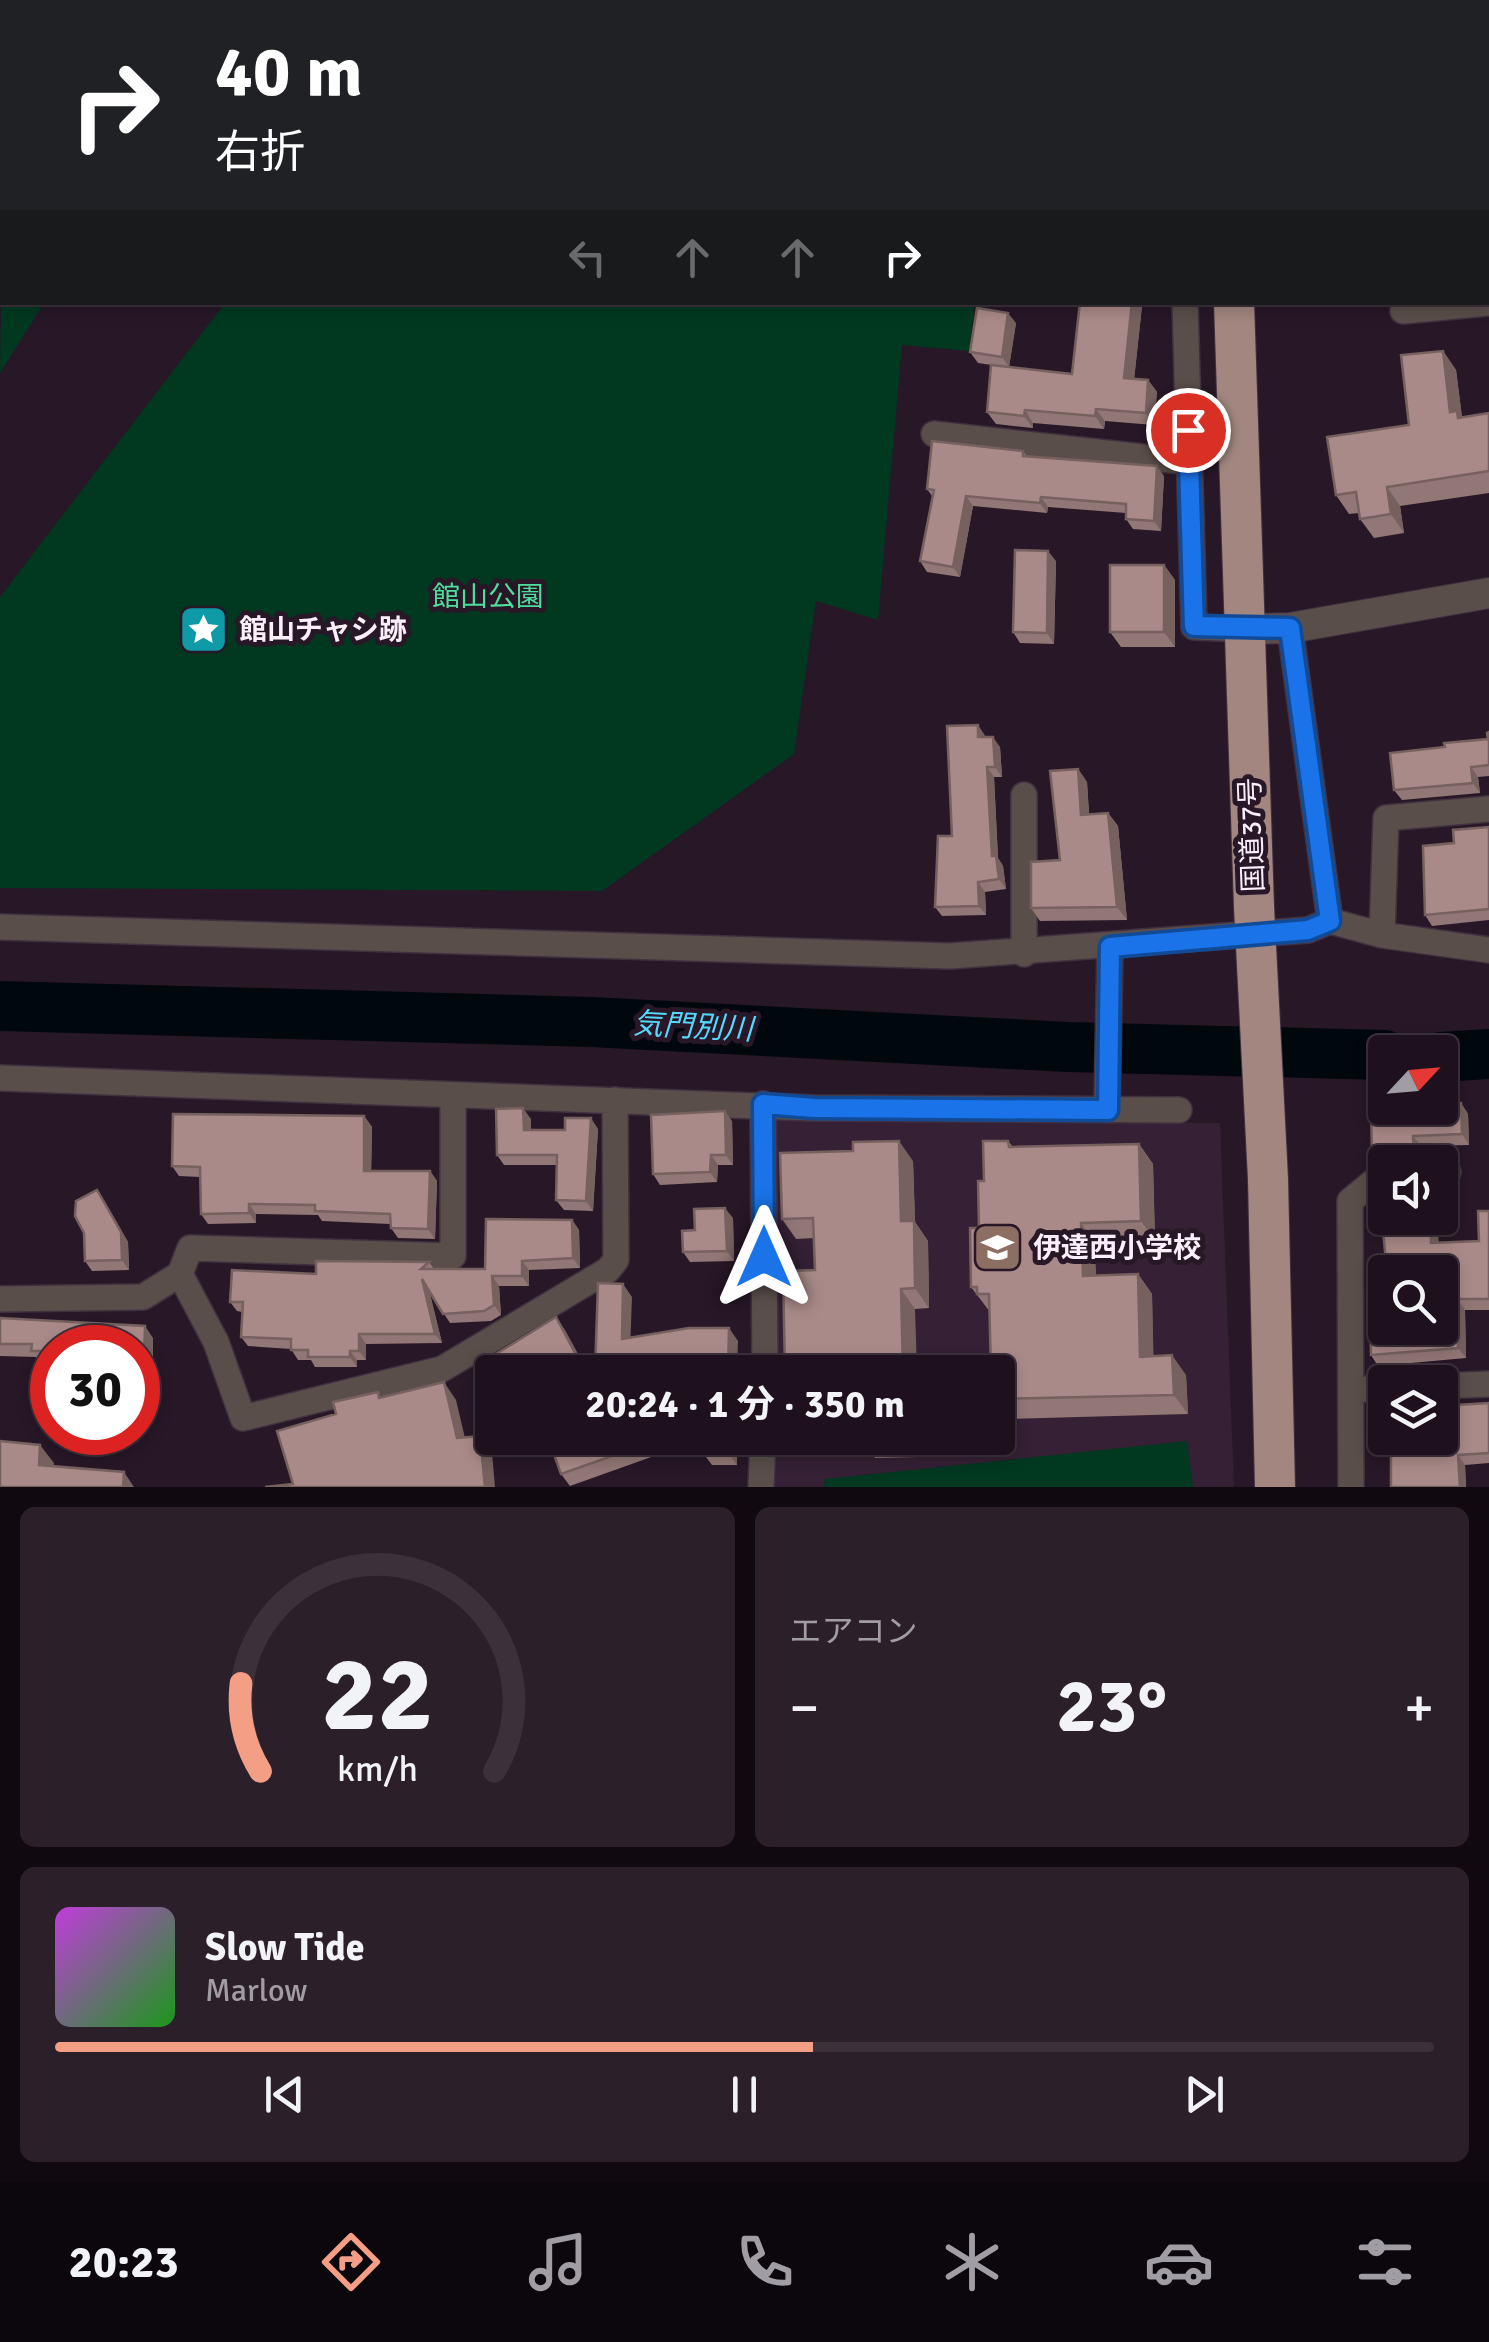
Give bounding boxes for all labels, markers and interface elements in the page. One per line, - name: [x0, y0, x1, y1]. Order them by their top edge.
- text: 40 m: [215, 29, 363, 115]
- icon: right: [50, 40, 180, 170]
- text: 右折: [215, 125, 305, 180]
- icon: left: [560, 230, 615, 285]
- icon: ahead: [665, 230, 720, 285]
- icon: ahead: [770, 230, 825, 285]
- icon: right: [875, 230, 930, 285]
- pin: [1146, 388, 1231, 473]
- icon: arrive: [1161, 403, 1216, 458]
- park label: 館山公園: [432, 580, 544, 614]
- place icon: 館山チャシ跡: [178, 604, 230, 656]
- place label: 館山チャシ跡: [239, 613, 407, 647]
- street label: 国道37号: [1233, 777, 1271, 893]
- water label: 気門別川: [632, 1005, 757, 1049]
- north arrow: [1368, 1035, 1458, 1125]
- map controls: [1368, 1035, 1458, 1455]
- button: sound: [1368, 1145, 1458, 1235]
- position arrow: [712, 1205, 816, 1309]
- school or university icon: 伊達西小学校: [972, 1222, 1024, 1274]
- place label: 伊達西小学校: [1033, 1231, 1201, 1265]
- button: search: [1368, 1255, 1458, 1345]
- speed limit sign: 30: [30, 1325, 160, 1455]
- button: layers: [1368, 1365, 1458, 1455]
- text: 20:24 · 1 分 · 350 m: [585, 1381, 905, 1428]
- text: エアコン: [790, 1612, 918, 1651]
- text: 22: [321, 1631, 433, 1759]
- text: 23°: [1056, 1660, 1167, 1753]
- text: −: [790, 1674, 819, 1742]
- text: +: [1404, 1674, 1434, 1742]
- text: km/h: [337, 1747, 418, 1791]
- text: Slow Tide: [205, 1924, 365, 1971]
- text: Marlow: [205, 1971, 307, 2010]
- icon: previous: [257, 2067, 312, 2122]
- icon: pause: [717, 2067, 772, 2122]
- icon: next: [1177, 2067, 1232, 2122]
- icon: directions: [316, 2227, 386, 2297]
- icon: music: [523, 2227, 593, 2297]
- icon: phone: [730, 2227, 800, 2297]
- icon: climate: [937, 2227, 1007, 2297]
- icon: car: [1144, 2227, 1214, 2297]
- icon: filters: [1350, 2227, 1420, 2297]
- text: 20:23: [68, 2235, 179, 2290]

